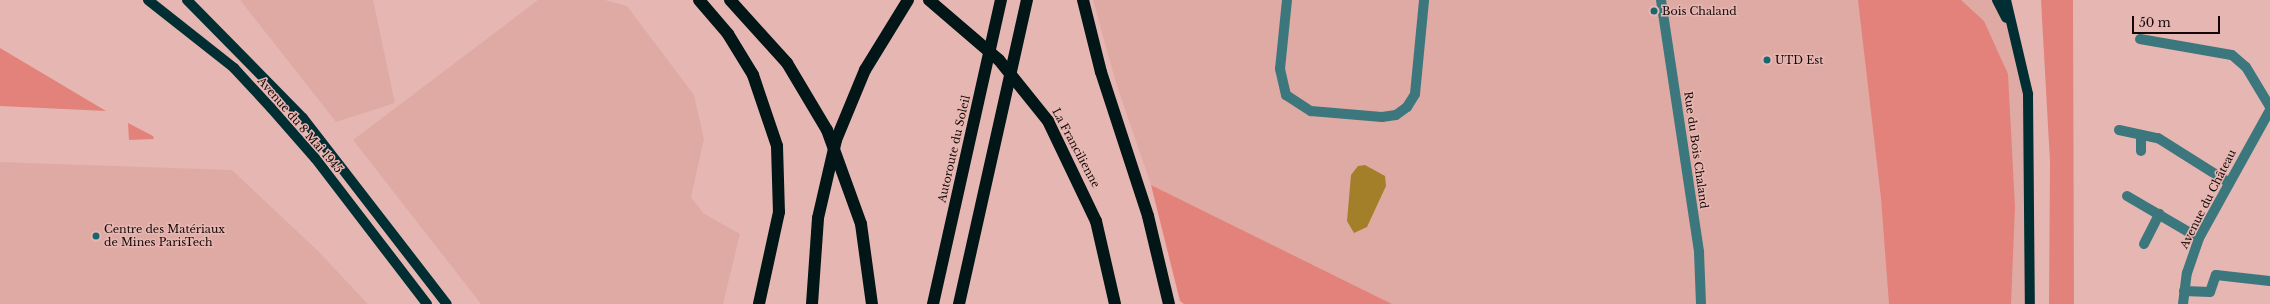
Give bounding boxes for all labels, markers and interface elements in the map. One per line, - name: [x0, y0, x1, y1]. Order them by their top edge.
- place label: Bois Chaland: [1662, 4, 1737, 18]
- marker: Bois Chaland: [1649, 6, 1659, 16]
- scale bar: [2134, 8, 2222, 34]
- text: 50 m: [2139, 15, 2171, 30]
- place label: UTD Est: [1775, 53, 1823, 67]
- marker: UTD Est: [1762, 55, 1772, 65]
- street label: Avenue du 8 Mai 1945: [255, 74, 345, 176]
- street label: Rue du Bois Chaland: [1681, 91, 1711, 209]
- street label: Autoroute du Soleil: [935, 94, 973, 204]
- street label: La Francilienne: [1049, 106, 1103, 190]
- street label: Avenue du Château: [2177, 147, 2239, 251]
- place label: Centre des Matériaux de Mines ParisTech: [104, 223, 225, 249]
- marker: Centre des Matériaux de Mines ParisTech: [91, 231, 101, 241]

